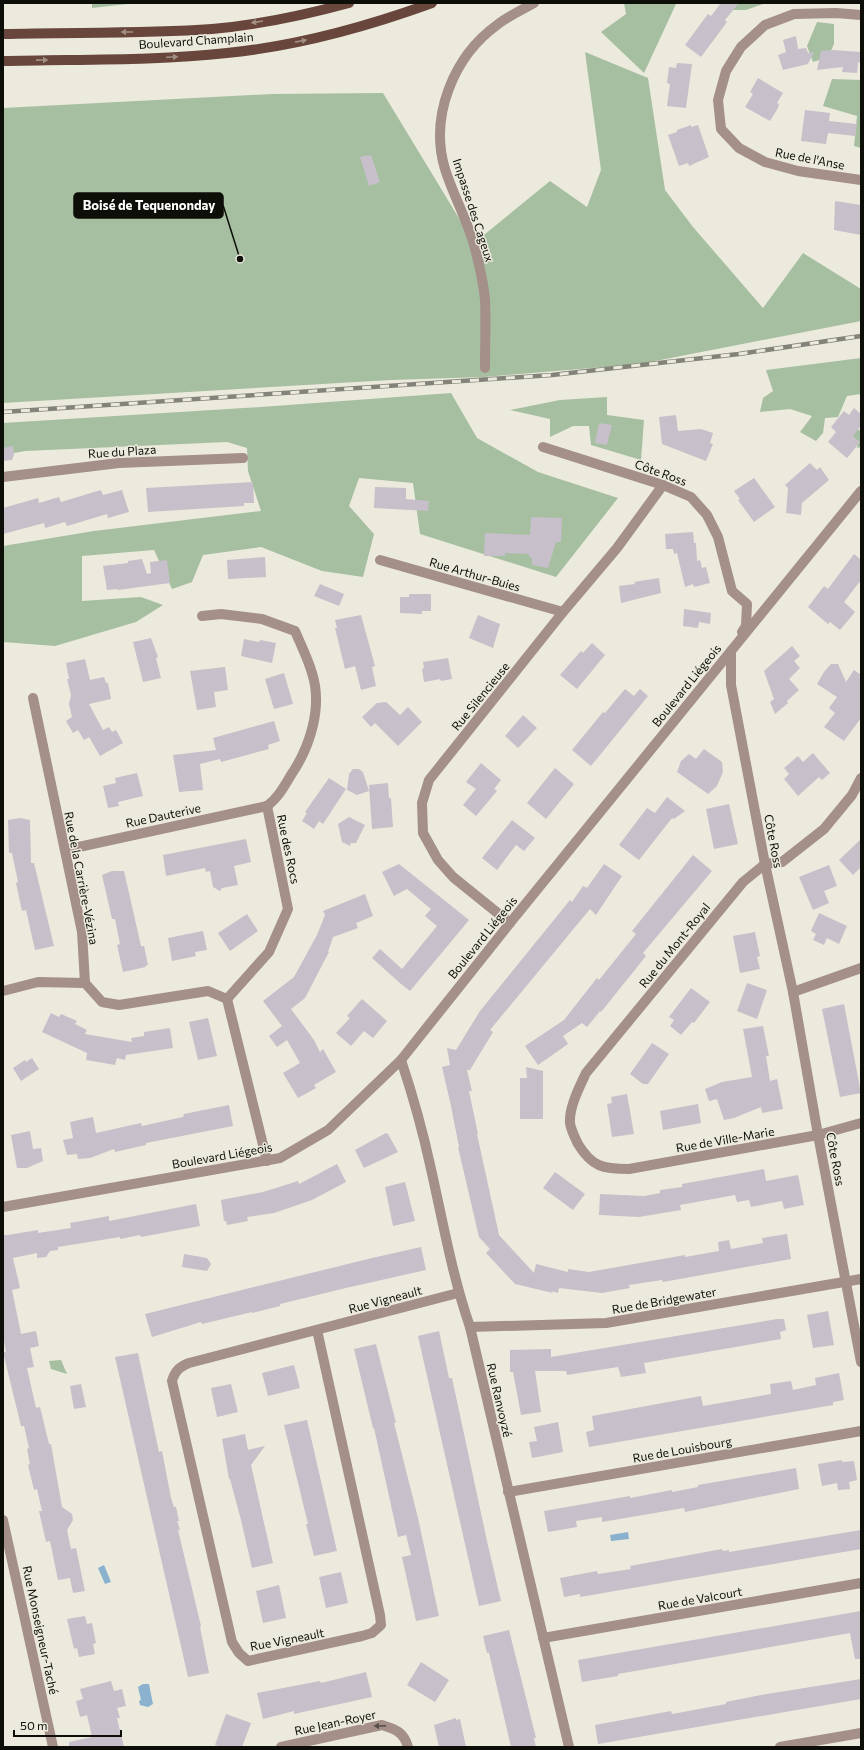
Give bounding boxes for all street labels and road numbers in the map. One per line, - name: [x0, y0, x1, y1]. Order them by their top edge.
- street label: Boulevard Champlain: [138, 29, 254, 51]
- street label: Rue de l'Anse: [774, 144, 846, 172]
- street label: Impasse des Cageux: [451, 156, 498, 264]
- street label: Rue du Plaza: [87, 442, 157, 460]
- street label: Côte Ross: [633, 456, 689, 488]
- street label: Rue Arthur-Buies: [428, 554, 522, 594]
- street label: Boulevard Liégeois: [649, 641, 723, 729]
- street label: Rue Silencieuse: [448, 659, 512, 733]
- street label: Rue Dauterive: [124, 800, 202, 830]
- street label: Rue de la Carrière-Vézina: [62, 810, 102, 946]
- street label: Rue des Rocs: [275, 813, 303, 885]
- street label: Côte Ross: [762, 813, 786, 869]
- street label: Boulevard Liégeois: [445, 893, 519, 981]
- street label: Rue du Mont-Royal: [636, 900, 712, 990]
- street label: Rue de Ville-Marie: [675, 1123, 775, 1155]
- street label: Côte Ross: [824, 1131, 848, 1187]
- street label: Boulevard Liégeois: [171, 1139, 273, 1171]
- street label: Rue Vigneault: [347, 1282, 423, 1316]
- street label: Rue de Bridgewater: [611, 1284, 717, 1316]
- street label: Rue Ranvoyzé: [485, 1362, 515, 1438]
- street label: Rue de Louisbourg: [631, 1433, 733, 1465]
- street label: Rue Monseigneur-Taché: [20, 1564, 62, 1696]
- street label: Rue de Valcourt: [657, 1584, 743, 1612]
- street label: Rue Vigneault: [249, 1625, 325, 1653]
- street label: Rue Jean-Royer: [293, 1706, 377, 1738]

